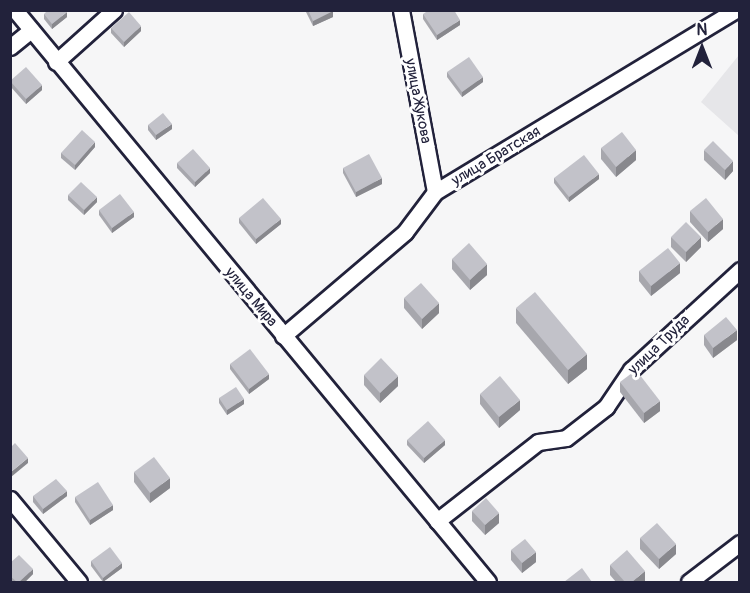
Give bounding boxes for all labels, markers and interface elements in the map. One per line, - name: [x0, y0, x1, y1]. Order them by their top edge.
- north arrow: [672, 18, 732, 78]
- text: N: [697, 20, 707, 40]
- street label: улица Жукова: [401, 57, 435, 145]
- street label: улица Братская: [448, 122, 544, 190]
- street label: улица Мира: [221, 264, 281, 330]
- street label: улица Труда: [625, 311, 693, 379]

